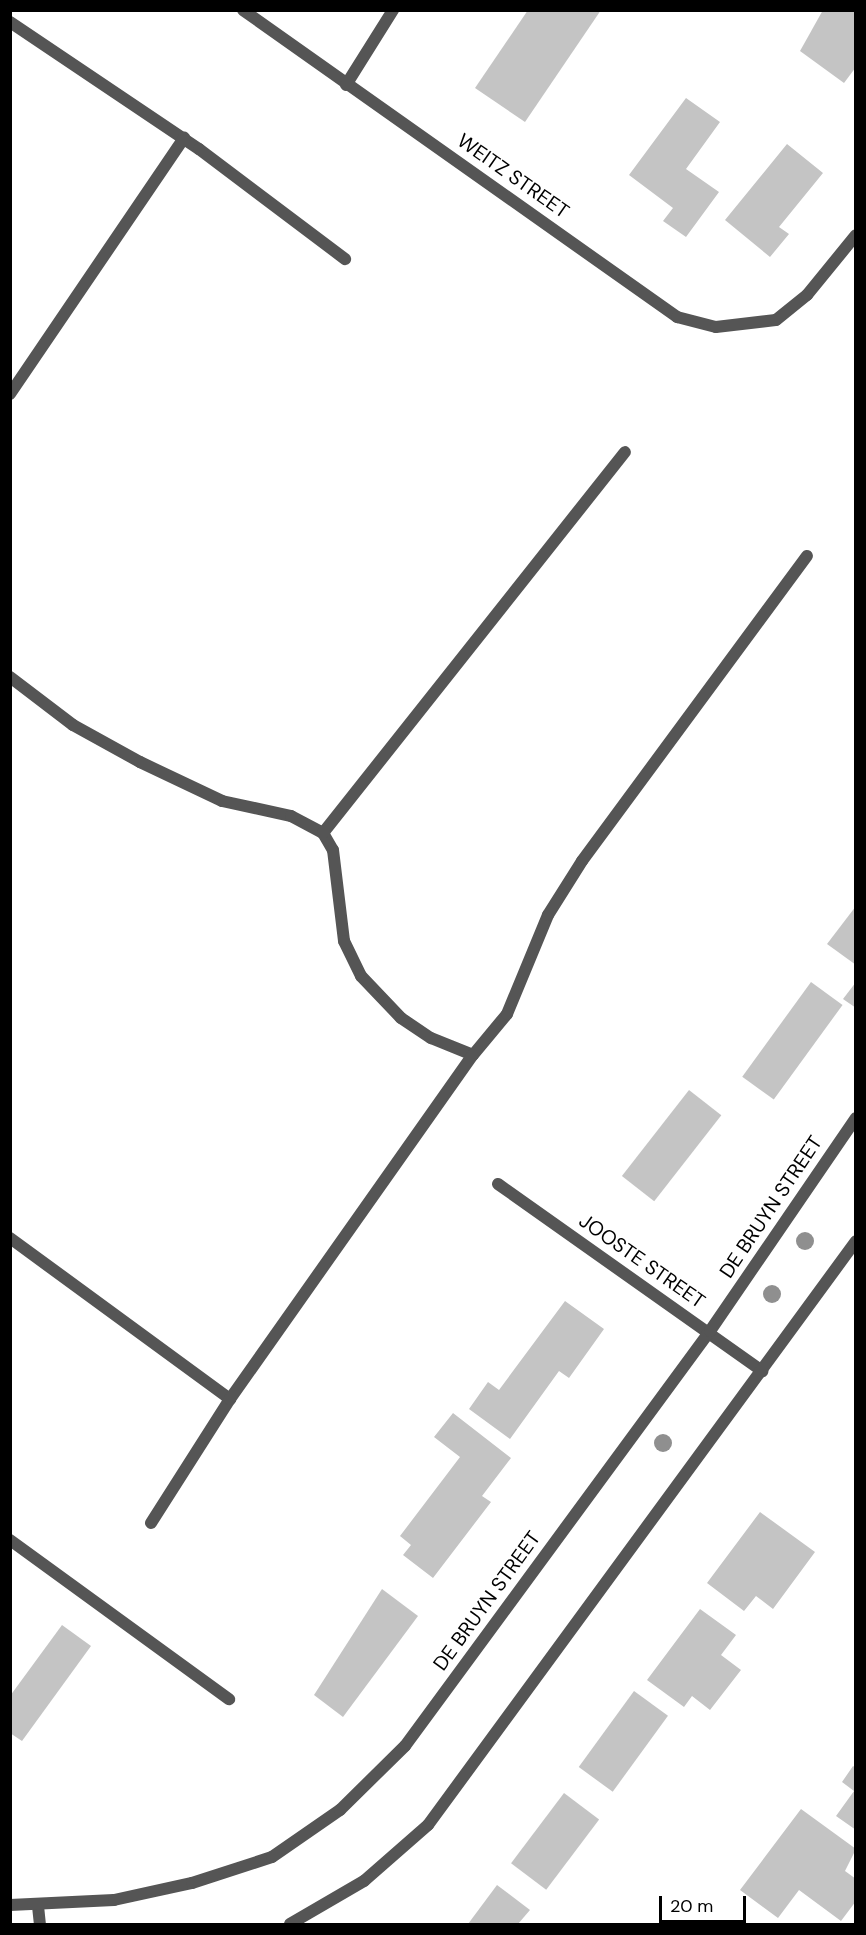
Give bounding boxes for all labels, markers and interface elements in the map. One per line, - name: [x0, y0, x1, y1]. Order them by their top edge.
- street label: WEITZ STREET: [453, 129, 573, 223]
- street label: DE BRUYN STREET: [715, 1131, 827, 1283]
- street label: JOOSTE STREET: [574, 1209, 710, 1313]
- street label: DE BRUYN STREET: [428, 1527, 546, 1675]
- scale bar: [662, 1884, 749, 1922]
- text: 20 m: [670, 1894, 713, 1918]

